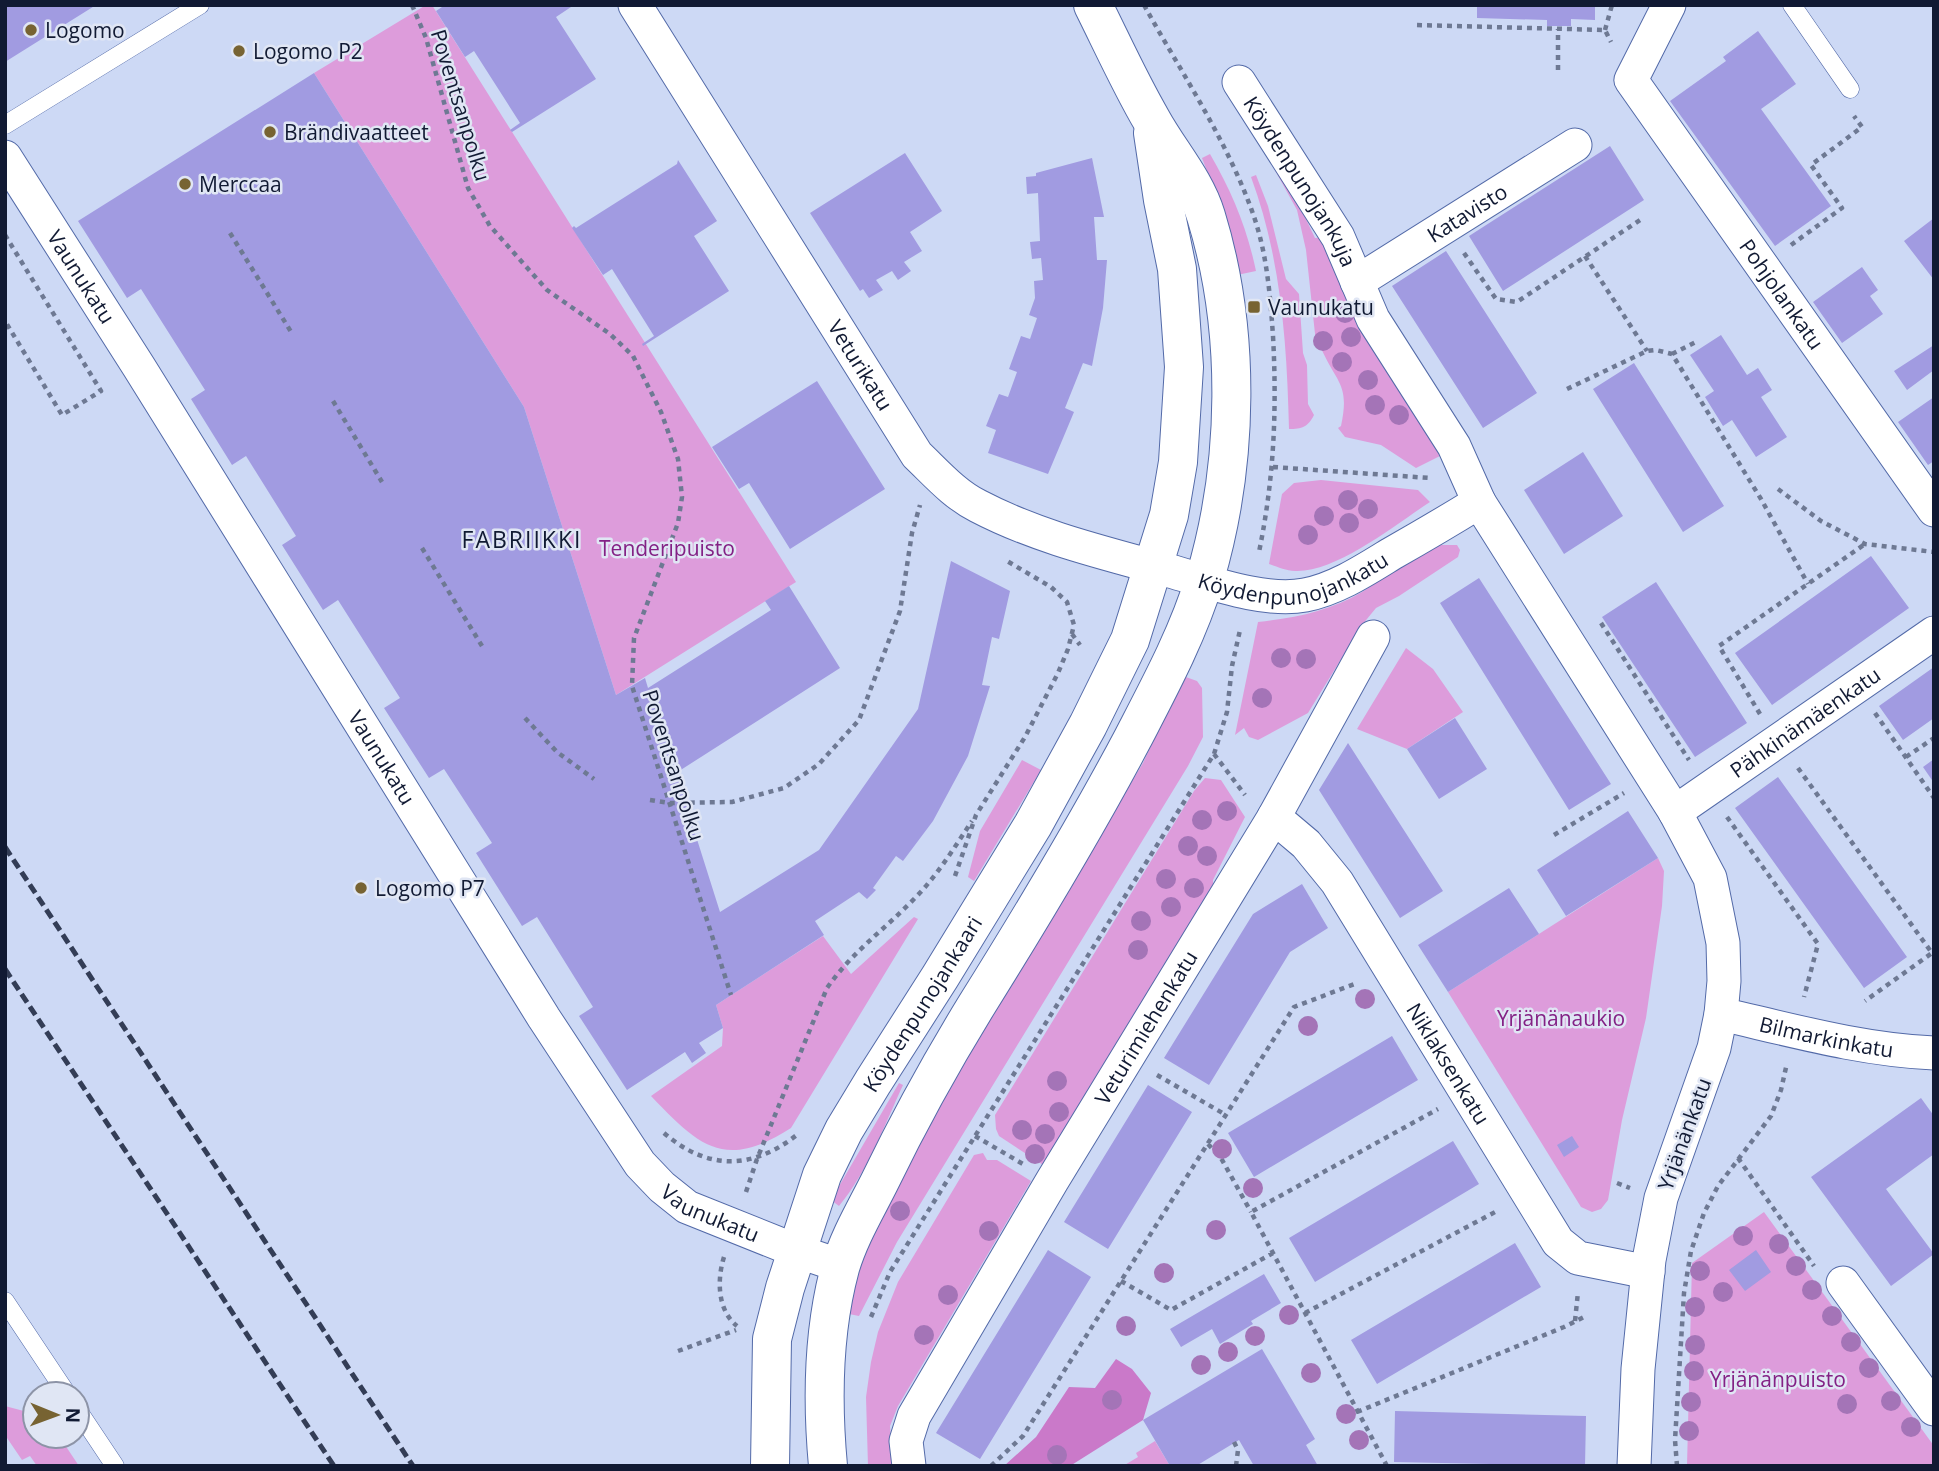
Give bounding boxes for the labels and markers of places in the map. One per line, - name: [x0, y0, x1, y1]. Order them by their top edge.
- place label: Logomo: [45, 16, 125, 44]
- marker: Logomo: [23, 22, 39, 38]
- place label: Logomo P2: [253, 37, 363, 65]
- marker: Logomo P2: [231, 43, 247, 59]
- place label: Brändivaatteet: [284, 118, 429, 146]
- marker: Brändivaatteet: [262, 124, 278, 140]
- place label: Merccaa: [199, 170, 282, 198]
- marker: Merccaa: [177, 176, 193, 192]
- place label: Vaunukatu: [1268, 293, 1374, 321]
- marker: Vaunukatu: [1246, 299, 1262, 315]
- place label: Logomo P7: [375, 874, 485, 902]
- marker: Logomo P7: [353, 880, 369, 896]

